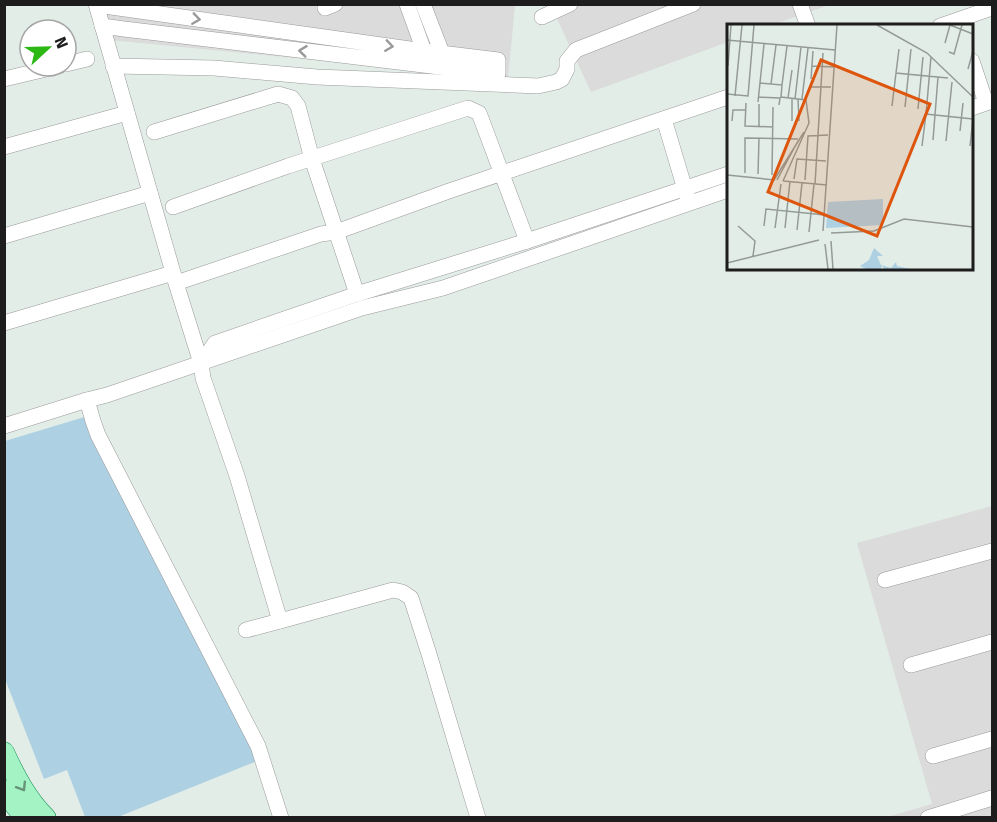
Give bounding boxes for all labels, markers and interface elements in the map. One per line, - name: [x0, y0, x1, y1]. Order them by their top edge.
- one-way arrow: [192, 12, 201, 24]
- north arrow: [18, 18, 78, 78]
- inset map: [727, 24, 973, 270]
- text: N: [51, 34, 72, 51]
- one-way arrow: [385, 39, 394, 51]
- one-way arrow: [299, 45, 308, 58]
- one-way arrow: [15, 781, 27, 791]

